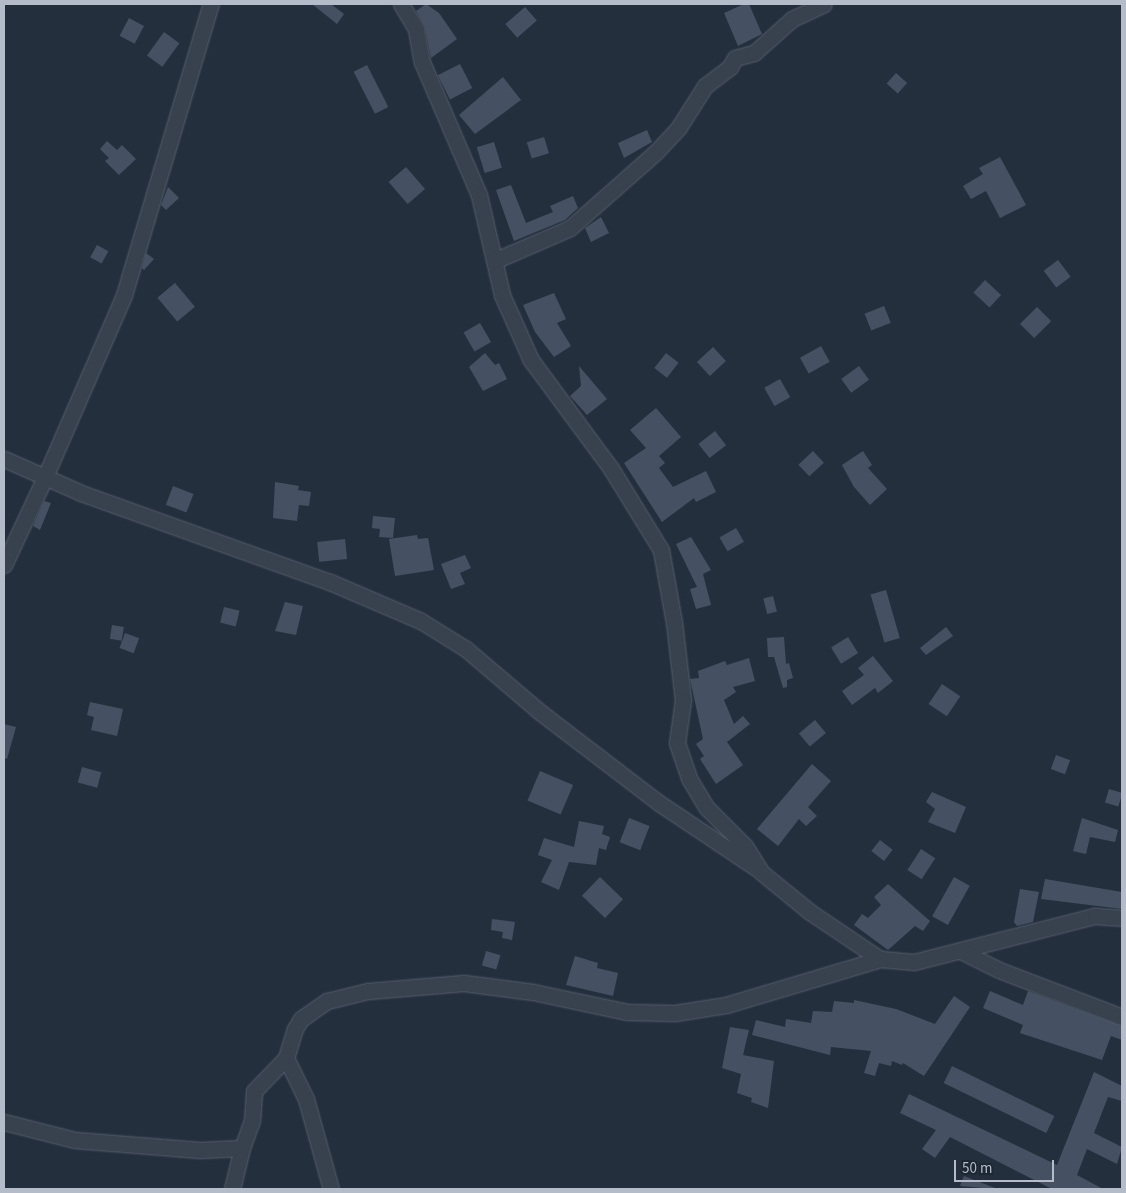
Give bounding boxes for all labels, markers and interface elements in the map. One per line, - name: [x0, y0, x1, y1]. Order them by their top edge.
- scale bar: [956, 1150, 1056, 1182]
- text: 50 m: [962, 1158, 992, 1179]

